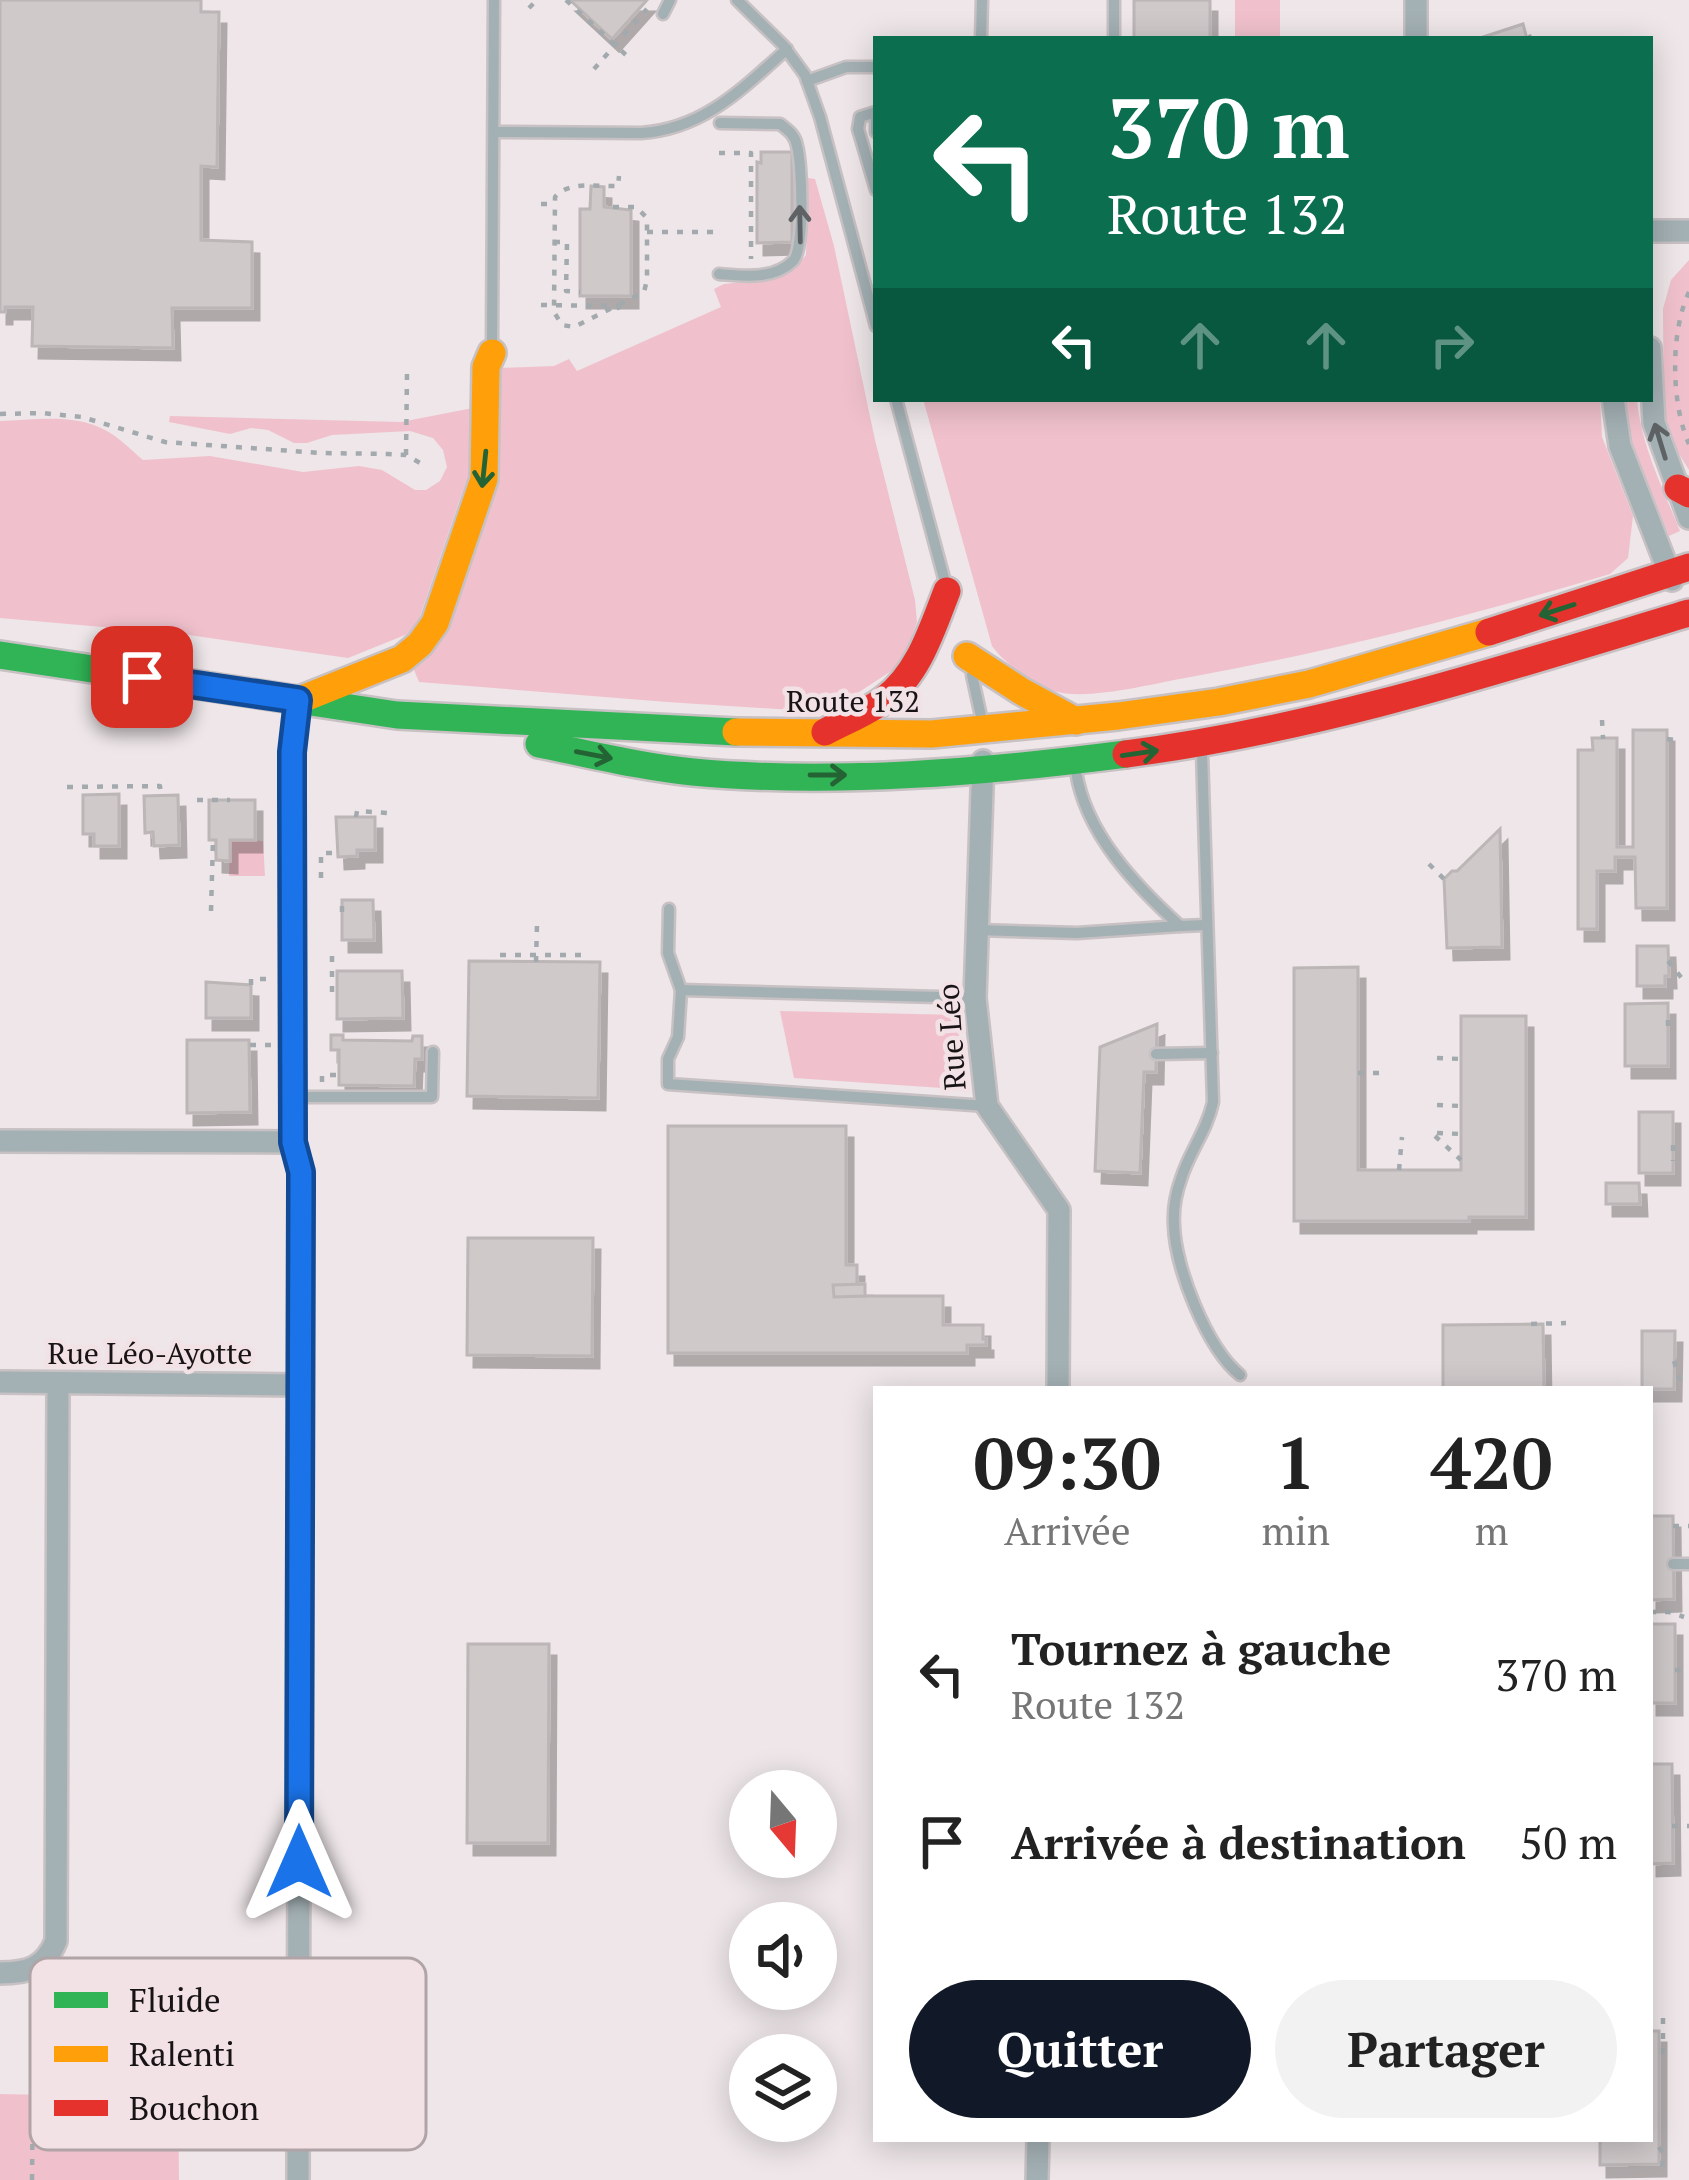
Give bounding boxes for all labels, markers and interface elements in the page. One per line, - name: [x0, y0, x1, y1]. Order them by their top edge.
- text: 370 m: [1107, 71, 1350, 182]
- icon: left: [909, 84, 1065, 240]
- text: Route 132: [1107, 178, 1348, 249]
- one-way arrow: [789, 205, 811, 244]
- icon: left: [1041, 312, 1107, 378]
- icon: ahead: [1167, 312, 1233, 378]
- icon: ahead: [1293, 312, 1359, 378]
- icon: right: [1419, 312, 1485, 378]
- one-way arrow: [1648, 423, 1670, 461]
- one-way arrow: [472, 449, 495, 488]
- one-way arrow: [1539, 601, 1577, 623]
- pin: [91, 626, 193, 728]
- icon: arrive: [109, 644, 175, 710]
- street label: Route 132: [786, 681, 920, 721]
- one-way arrow: [1120, 741, 1159, 764]
- one-way arrow: [574, 745, 613, 767]
- one-way arrow: [808, 764, 847, 786]
- street label: Rue Léo: [927, 982, 975, 1092]
- street label: Rue Léo-Ayotte: [48, 1333, 252, 1373]
- text: 09:30: [973, 1414, 1161, 1510]
- text: 1: [1275, 1414, 1316, 1510]
- text: 420: [1430, 1414, 1552, 1510]
- text: Arrivée: [1004, 1504, 1131, 1556]
- text: min: [1261, 1504, 1330, 1556]
- text: m: [1475, 1504, 1508, 1556]
- text: Tournez à gauche: [1011, 1618, 1391, 1678]
- icon: left: [909, 1641, 975, 1707]
- text: 370 m: [1495, 1644, 1617, 1704]
- text: Route 132: [1011, 1678, 1185, 1730]
- north arrow: [729, 1770, 837, 1878]
- map controls: [729, 1770, 837, 2142]
- position arrow: [236, 1799, 362, 1925]
- icon: arrive: [909, 1809, 975, 1875]
- text: Arrivée à destination: [1011, 1812, 1466, 1872]
- text: 50 m: [1519, 1812, 1617, 1872]
- button: sound: [729, 1902, 837, 2010]
- legend: [30, 1958, 426, 2150]
- text: Fluide: [129, 1978, 221, 2021]
- button: Quitter: [909, 1980, 1251, 2118]
- button: Partager: [1275, 1980, 1617, 2118]
- text: Ralenti: [129, 2032, 235, 2075]
- button: layers: [729, 2034, 837, 2142]
- text: Bouchon: [129, 2086, 259, 2129]

